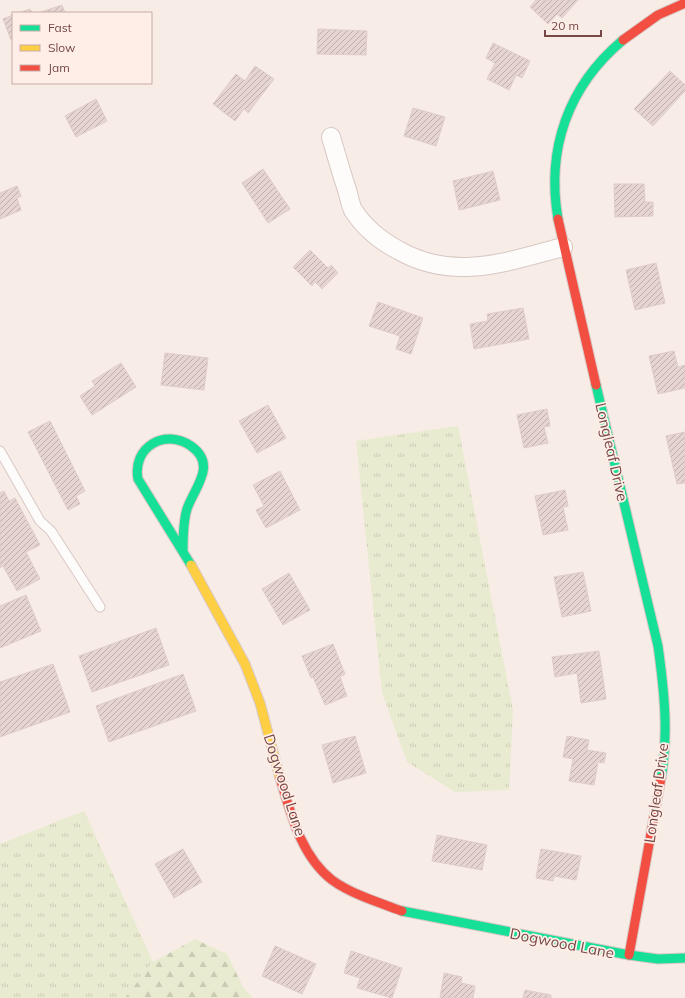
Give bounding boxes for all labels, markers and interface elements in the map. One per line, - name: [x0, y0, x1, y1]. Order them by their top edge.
- legend: [12, 12, 152, 84]
- scale bar: [545, 12, 601, 38]
- text: 20 m: [551, 18, 579, 33]
- text: Fast: [48, 20, 72, 35]
- text: Slow: [48, 40, 76, 55]
- text: Jam: [48, 60, 70, 75]
- street label: Longleaf Drive: [591, 401, 633, 503]
- street label: Dogwood Lane: [260, 732, 310, 838]
- street label: Longleaf Drive: [640, 742, 672, 844]
- street label: Dogwood Lane: [508, 924, 616, 962]

